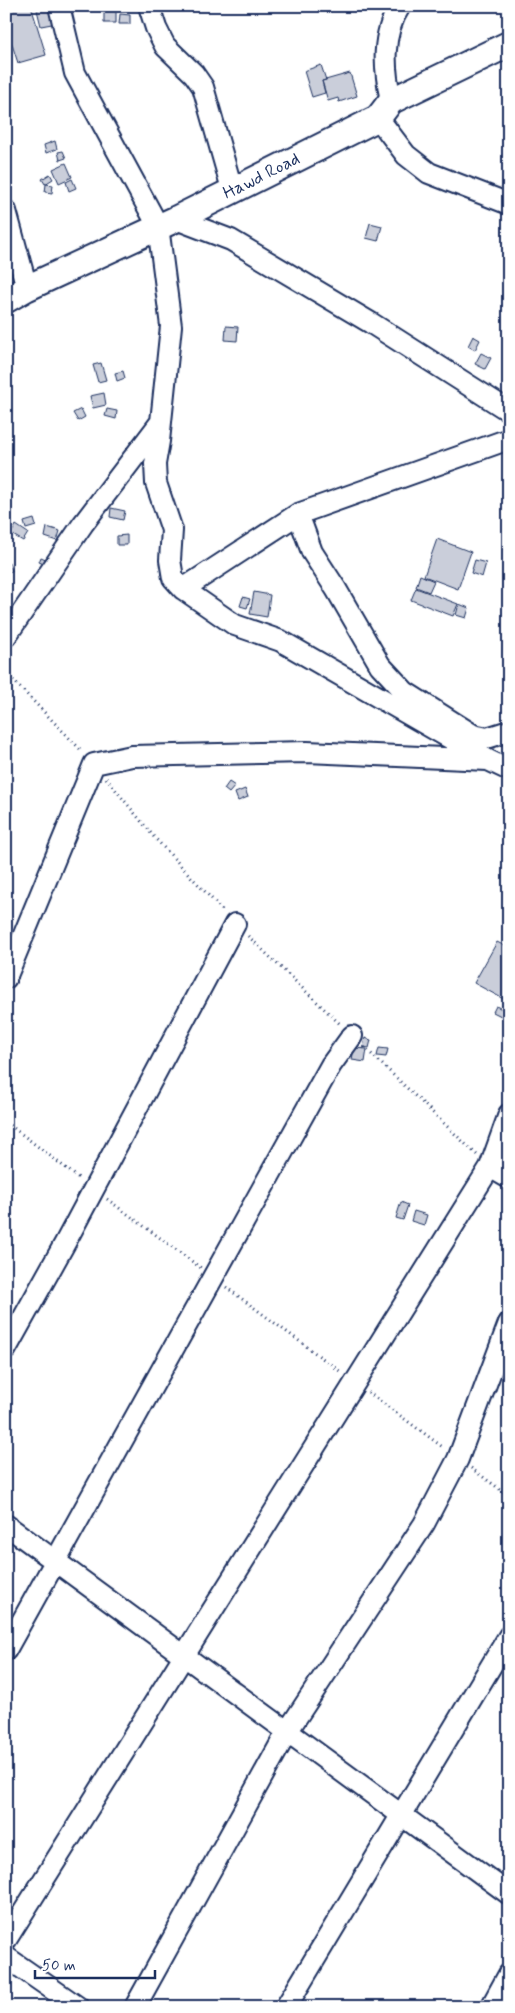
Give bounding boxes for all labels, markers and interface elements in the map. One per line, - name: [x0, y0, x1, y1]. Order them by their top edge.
- street label: Hawd Road: [219, 147, 304, 206]
- scale bar: [35, 1948, 155, 1980]
- text: 50 m: [42, 1956, 76, 1976]

